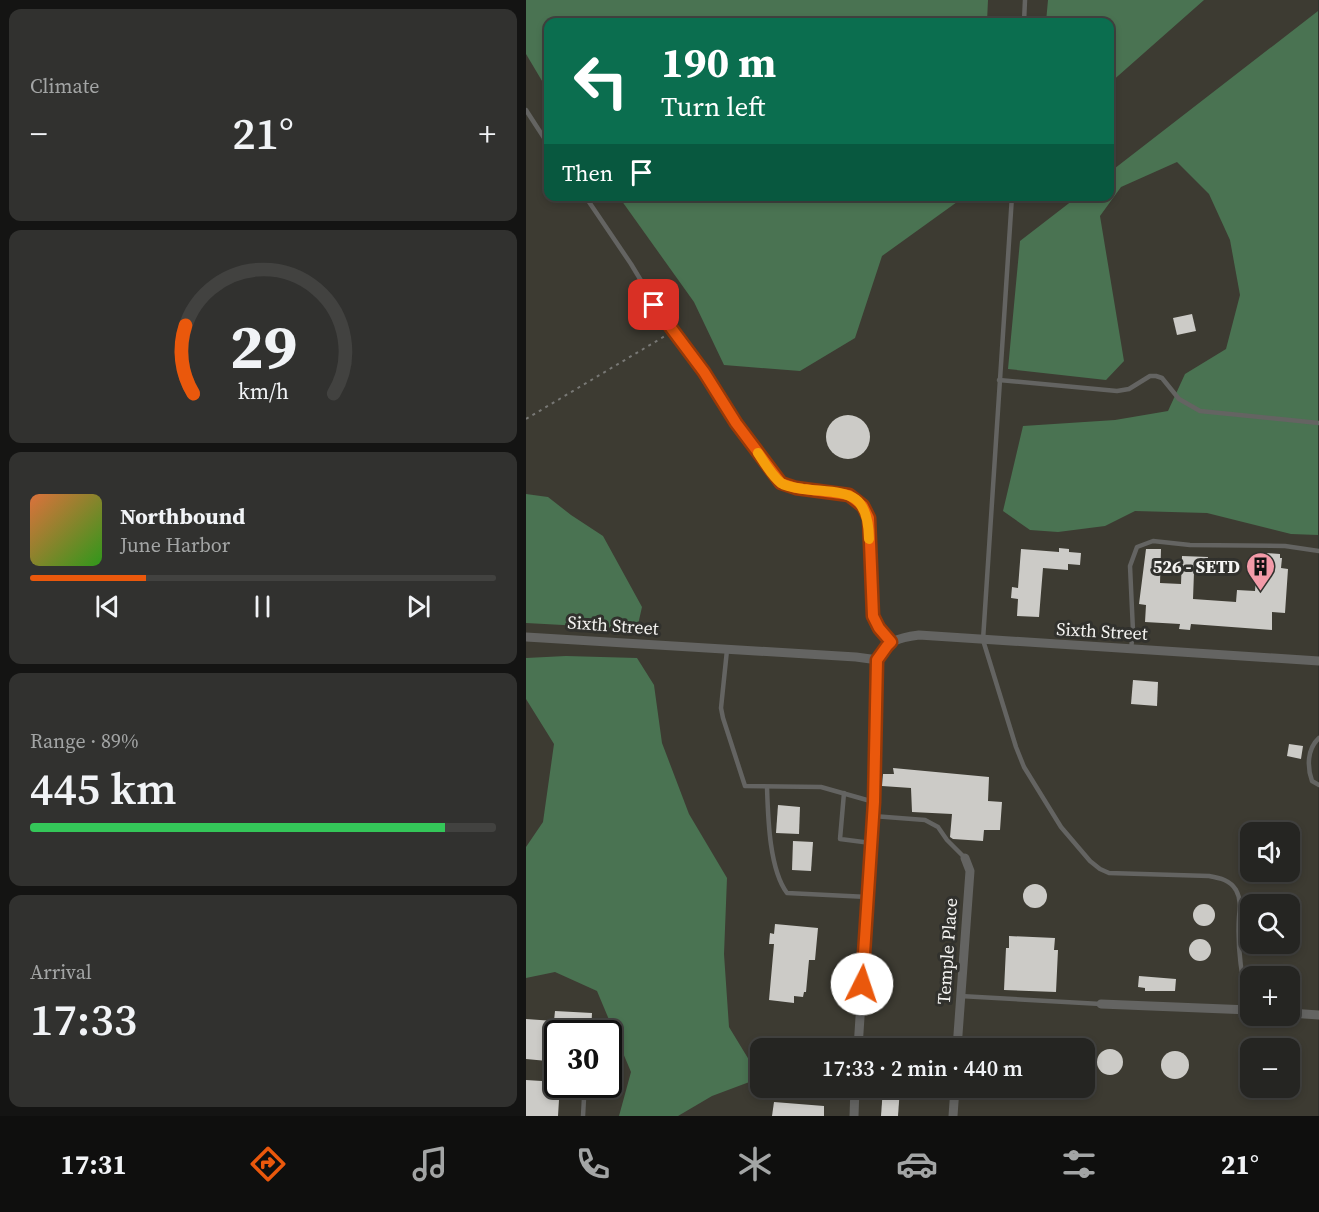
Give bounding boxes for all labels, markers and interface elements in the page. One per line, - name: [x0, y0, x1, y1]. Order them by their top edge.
- text: 190 m: [661, 33, 776, 91]
- icon: left: [562, 42, 640, 120]
- text: Climate: [30, 72, 99, 100]
- text: Turn left: [661, 88, 765, 125]
- text: 21°: [232, 102, 294, 164]
- text: −: [30, 111, 48, 156]
- text: +: [479, 111, 496, 156]
- icon: arrive: [625, 156, 658, 189]
- text: Then: [562, 158, 613, 188]
- pin: [628, 279, 679, 330]
- icon: arrive: [637, 288, 670, 321]
- text: 29: [229, 303, 297, 389]
- text: km/h: [237, 377, 289, 406]
- text: Northbound: [120, 501, 245, 531]
- text: June Harbor: [120, 531, 230, 559]
- building icon: 526 - SETD: [1245, 550, 1277, 592]
- place label: 526 - SETD: [1152, 554, 1240, 579]
- icon: previous: [91, 590, 124, 623]
- icon: pause: [246, 590, 279, 623]
- icon: next: [402, 590, 435, 623]
- street label: Sixth Street: [567, 609, 660, 641]
- street label: Sixth Street: [1056, 616, 1148, 646]
- text: Range · 89%: [30, 727, 139, 755]
- text: 445 km: [30, 757, 177, 819]
- map controls: [1240, 822, 1300, 1098]
- button: sound: [1240, 822, 1300, 882]
- button: search: [1240, 894, 1300, 954]
- street label: Temple Place: [931, 897, 963, 1005]
- position arrow: [830, 952, 894, 1016]
- text: Arrival: [30, 958, 92, 986]
- button: +: [1240, 966, 1300, 1026]
- text: 17:33: [30, 988, 137, 1050]
- speed limit sign: 30: [544, 1020, 622, 1098]
- button: −: [1240, 1038, 1300, 1098]
- text: 17:33 · 2 min · 440 m: [822, 1053, 1023, 1083]
- icon: directions: [247, 1143, 289, 1185]
- icon: music: [409, 1143, 451, 1185]
- icon: phone: [572, 1143, 614, 1185]
- icon: climate: [734, 1143, 776, 1185]
- icon: car: [896, 1143, 938, 1185]
- icon: filters: [1058, 1143, 1100, 1185]
- text: 17:31: [60, 1146, 127, 1183]
- text: 21°: [1221, 1146, 1259, 1183]

